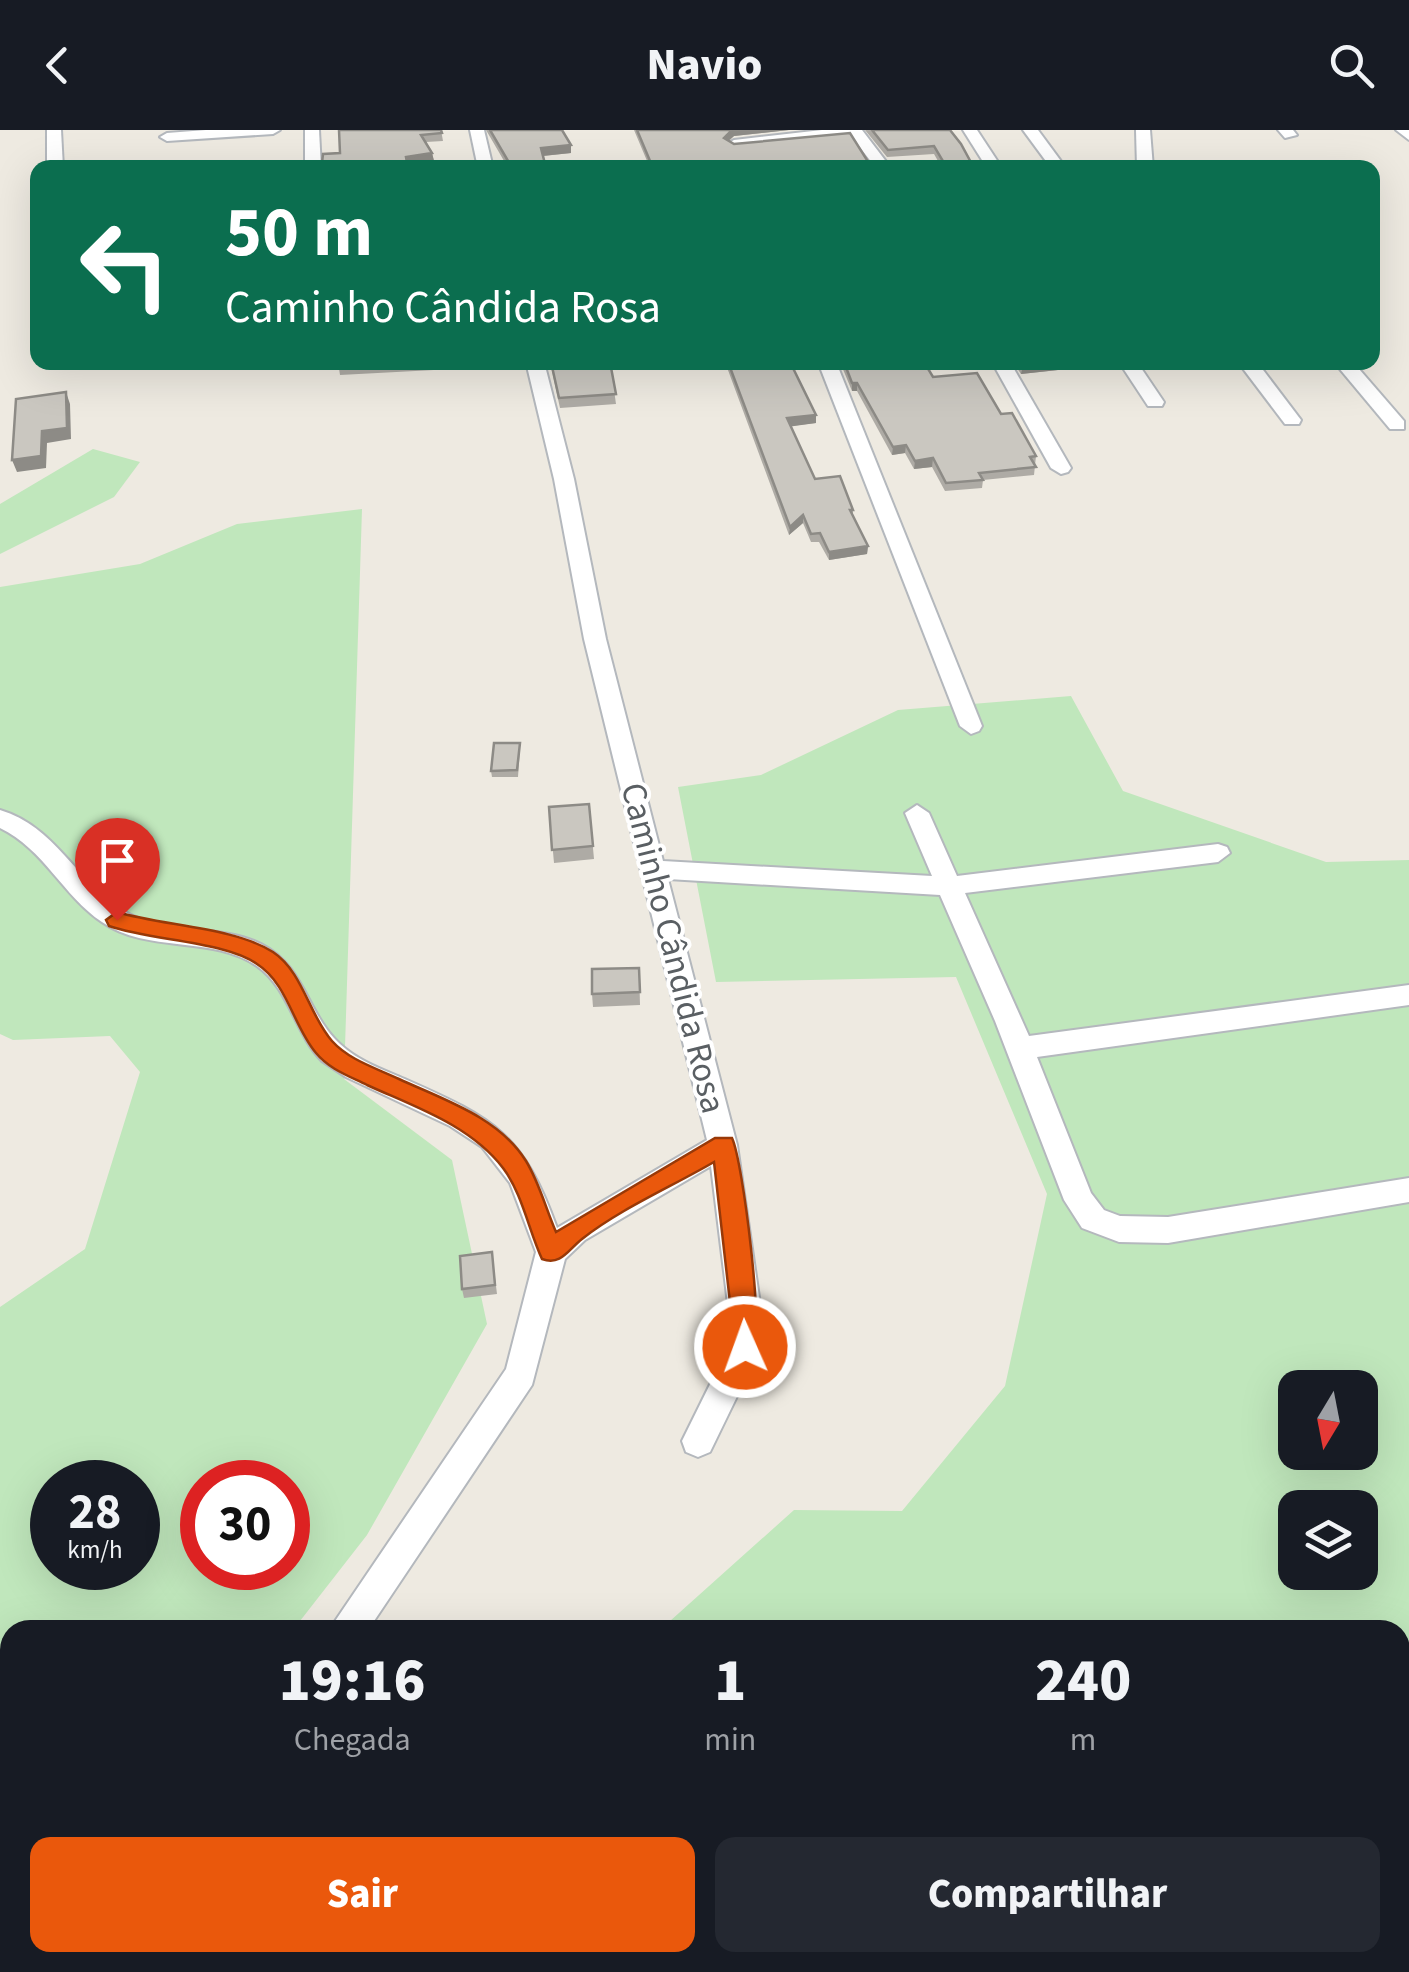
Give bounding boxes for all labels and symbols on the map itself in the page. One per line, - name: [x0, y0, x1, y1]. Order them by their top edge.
- street label: Caminho Cândida Rosa: [608, 777, 738, 1119]
- pin: [75, 818, 160, 921]
- position arrow: [693, 1295, 797, 1399]
- north arrow: [1278, 1370, 1378, 1470]
- speed limit sign: 30: [180, 1460, 310, 1590]

